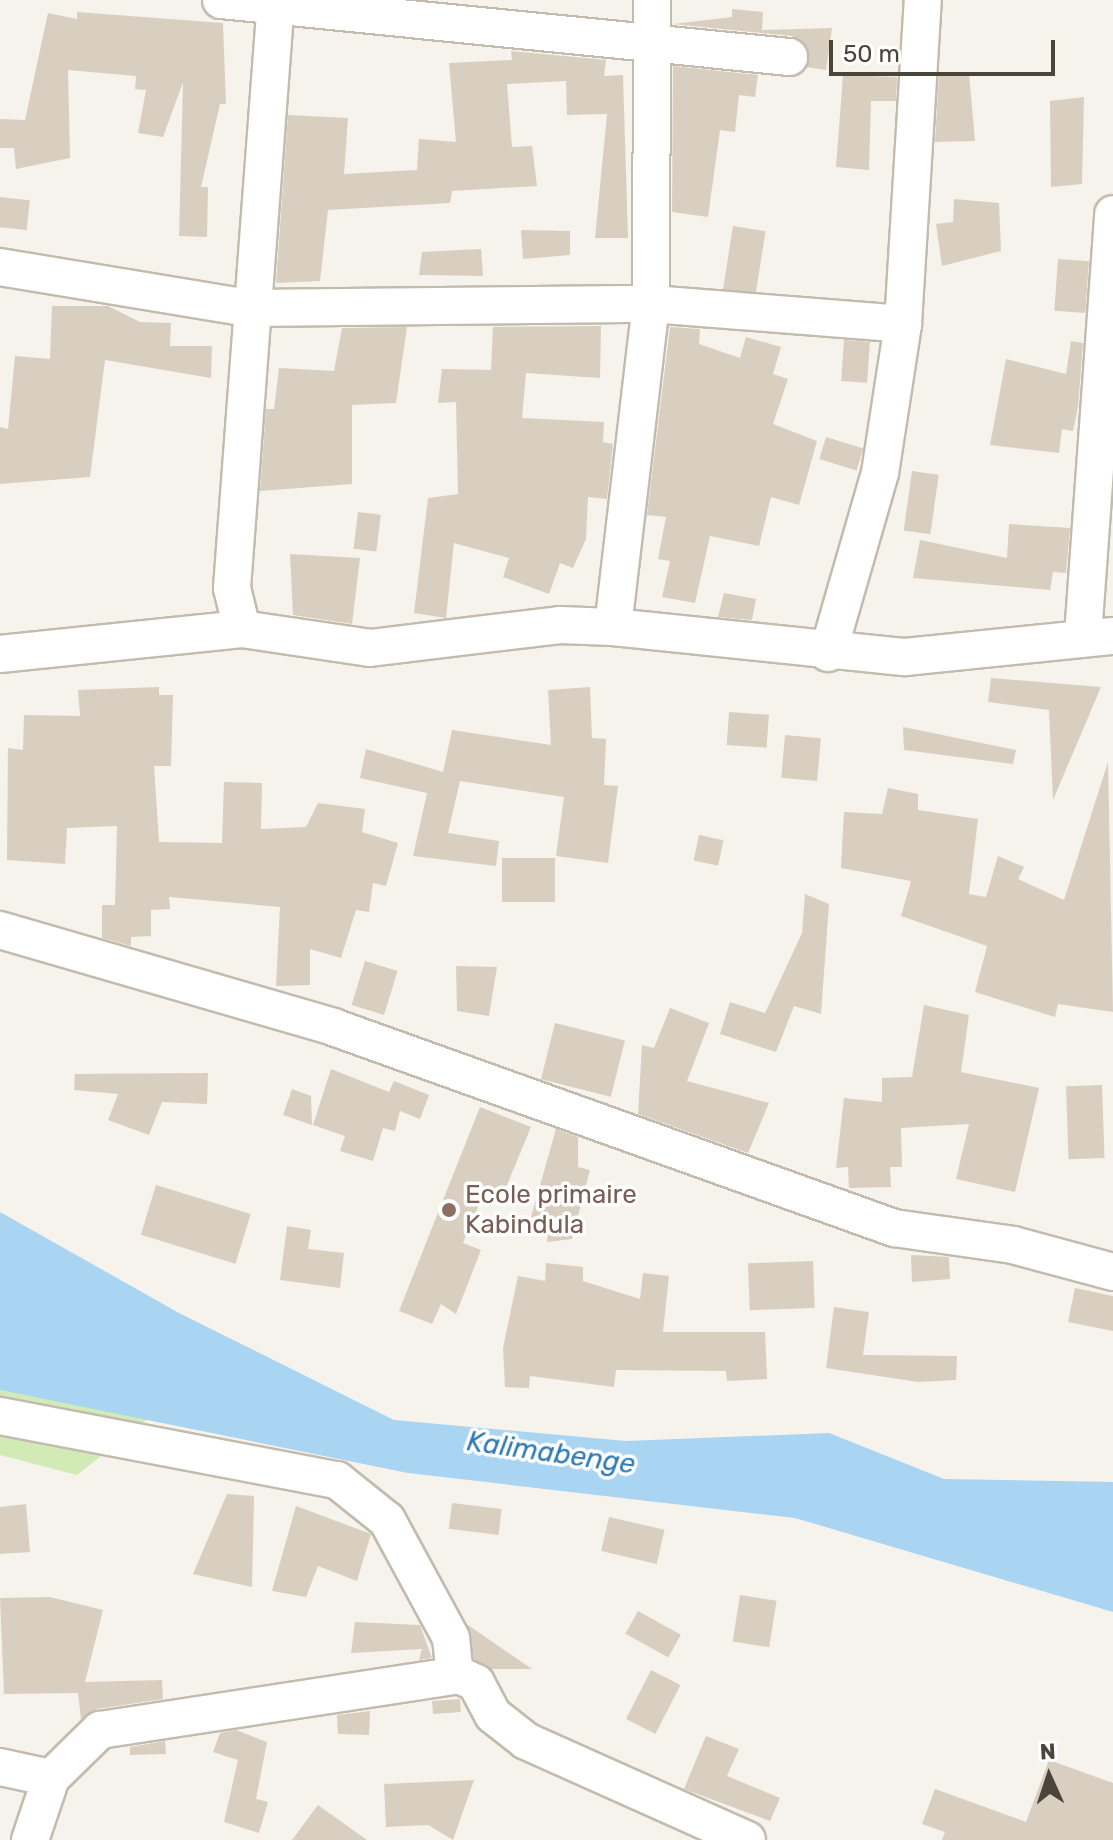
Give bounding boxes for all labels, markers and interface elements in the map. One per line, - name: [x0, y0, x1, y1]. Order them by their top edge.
- scale bar: [833, 24, 1059, 74]
- text: 50 m: [843, 40, 900, 68]
- place label: Ecole primaire Kabindula: [465, 1179, 637, 1240]
- marker: Ecole primaire Kabindula: [440, 1201, 458, 1219]
- water label: Kalimabenge: [465, 1425, 637, 1481]
- north arrow: [1009, 1736, 1089, 1816]
- text: N: [1039, 1738, 1056, 1765]

